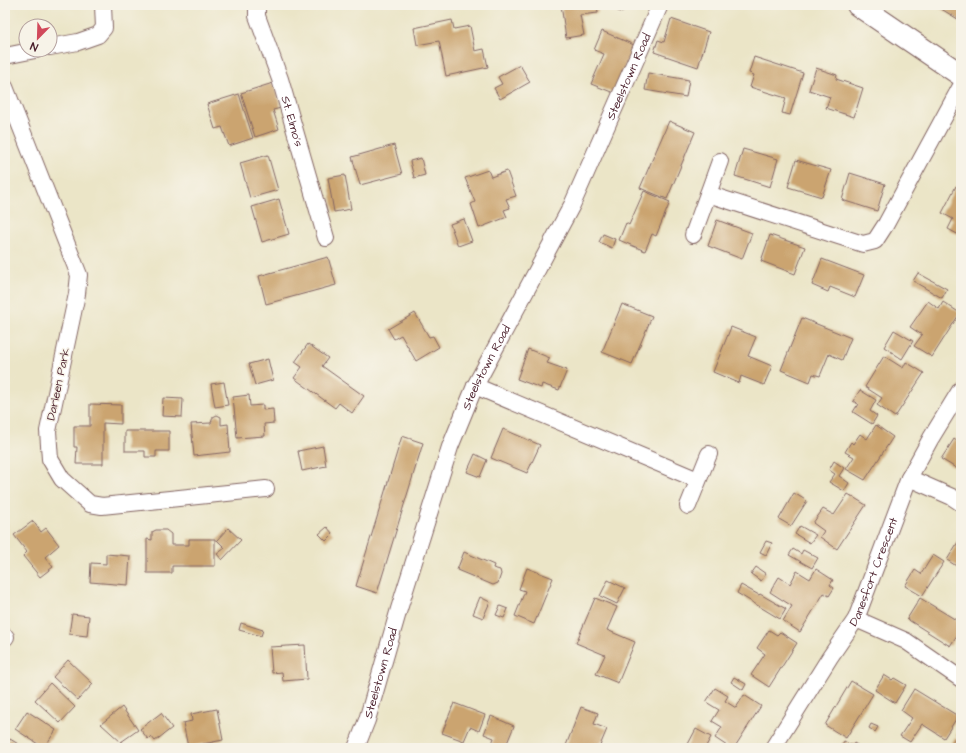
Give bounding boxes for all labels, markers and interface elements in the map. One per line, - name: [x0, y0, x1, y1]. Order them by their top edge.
- north arrow: [18, 18, 58, 58]
- street label: Steelstown Road: [602, 31, 656, 123]
- text: N: [28, 38, 40, 55]
- street label: St. Elmo's: [276, 94, 307, 149]
- street label: Steelstown Road: [458, 322, 515, 413]
- street label: Darleen Park: [42, 346, 75, 422]
- street label: Danesfort Crescent: [845, 515, 903, 630]
- street label: Steelstown Road: [360, 626, 402, 720]

